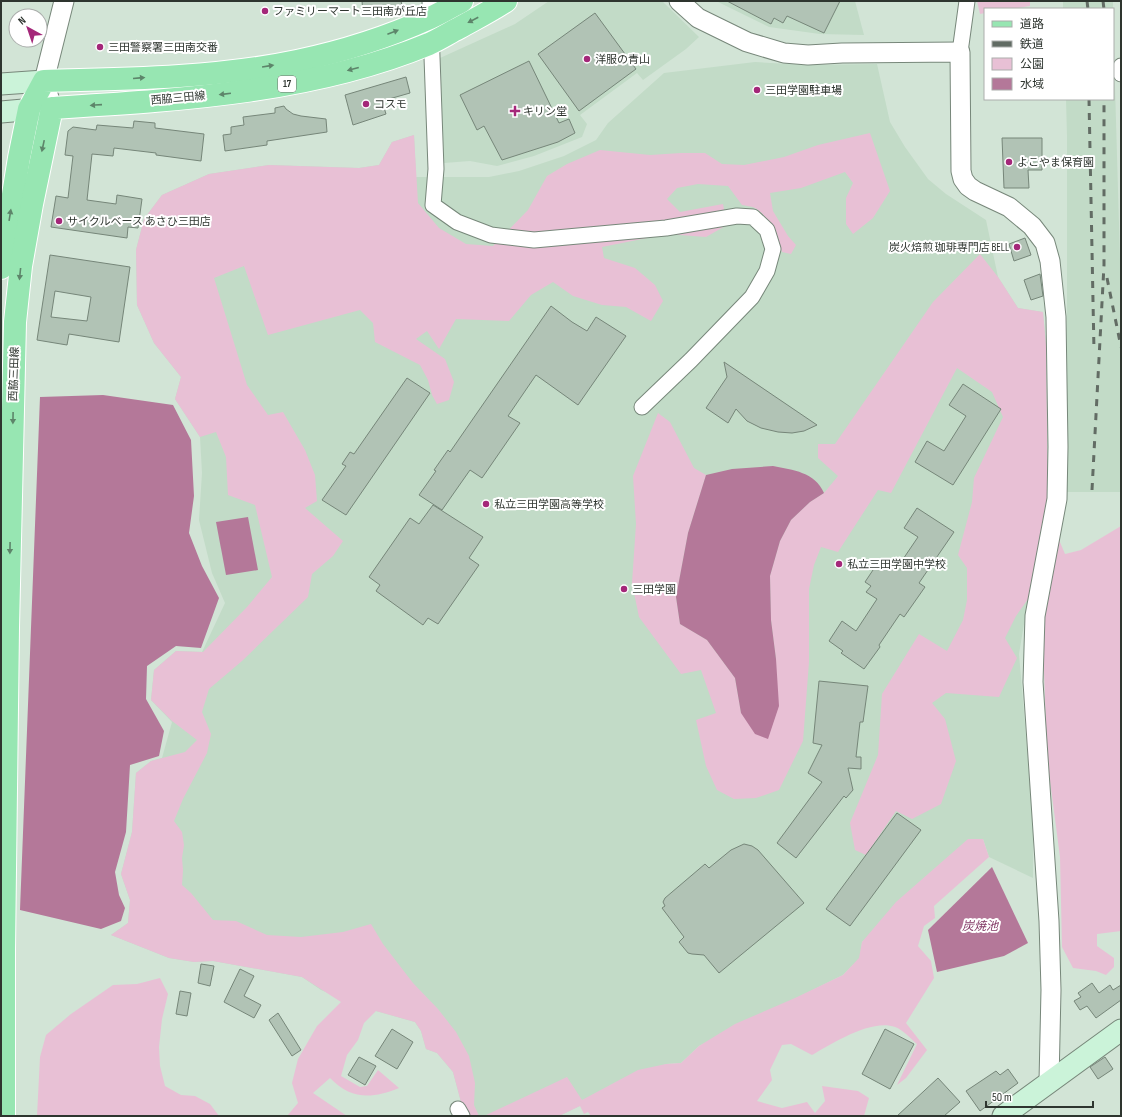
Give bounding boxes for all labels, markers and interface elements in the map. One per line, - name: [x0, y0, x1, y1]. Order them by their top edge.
- place label: ファミリーマート三田南が丘店: [273, 5, 427, 18]
- marker: ファミリーマート三田南が丘店: [260, 6, 270, 16]
- north arrow: [8, 8, 48, 48]
- legend: [984, 8, 1114, 100]
- text: N: [15, 14, 28, 28]
- one-way arrow: [467, 17, 478, 24]
- text: 道路: [1020, 17, 1044, 32]
- one-way arrow: [388, 29, 400, 35]
- text: 鉄道: [1020, 37, 1044, 52]
- place label: 三田警察署三田南交番: [108, 41, 218, 54]
- marker: 三田警察署三田南交番: [95, 42, 105, 52]
- place label: 洋服の青山: [595, 53, 650, 66]
- marker: 洋服の青山: [582, 54, 592, 64]
- text: 公園: [1020, 57, 1044, 72]
- one-way arrow: [262, 63, 274, 69]
- one-way arrow: [346, 66, 358, 72]
- one-way arrow: [133, 75, 145, 82]
- road number: 17: [278, 76, 296, 92]
- text: 水域: [1020, 77, 1044, 92]
- place label: 三田学園駐車場: [765, 84, 842, 97]
- marker: 三田学園駐車場: [752, 85, 762, 95]
- street label: 西脇三田線: [150, 89, 206, 107]
- one-way arrow: [219, 91, 231, 97]
- place label: コスモ: [374, 98, 407, 111]
- marker: コスモ: [361, 99, 371, 109]
- one-way arrow: [90, 102, 102, 109]
- place label: キリン堂: [523, 105, 567, 118]
- marker: キリン堂: [510, 106, 520, 116]
- one-way arrow: [40, 140, 46, 152]
- place label: よこやま保育園: [1017, 156, 1094, 169]
- marker: よこやま保育園: [1004, 157, 1014, 167]
- one-way arrow: [7, 209, 13, 221]
- place label: サイクルベース あさひ三田店: [67, 215, 211, 228]
- marker: サイクルベース あさひ三田店: [54, 216, 64, 226]
- place label: 炭火焙煎 珈琲専門店 BELL: [889, 241, 1009, 254]
- marker: 炭火焙煎 珈琲専門店 BELL: [1012, 242, 1022, 252]
- one-way arrow: [17, 268, 24, 280]
- street label: 西脇三田線: [7, 346, 21, 402]
- one-way arrow: [9, 412, 16, 424]
- place label: 私立三田学園高等学校: [494, 498, 604, 511]
- marker: 私立三田学園高等学校: [481, 499, 491, 509]
- one-way arrow: [7, 542, 13, 555]
- place label: 私立三田学園中学校: [847, 558, 946, 571]
- marker: 私立三田学園中学校: [834, 559, 844, 569]
- place label: 三田学園: [632, 583, 676, 596]
- marker: 三田学園: [619, 584, 629, 594]
- water label: 炭焼池: [962, 919, 999, 934]
- scale bar: [986, 1083, 1093, 1109]
- text: 50 m: [992, 1090, 1012, 1105]

